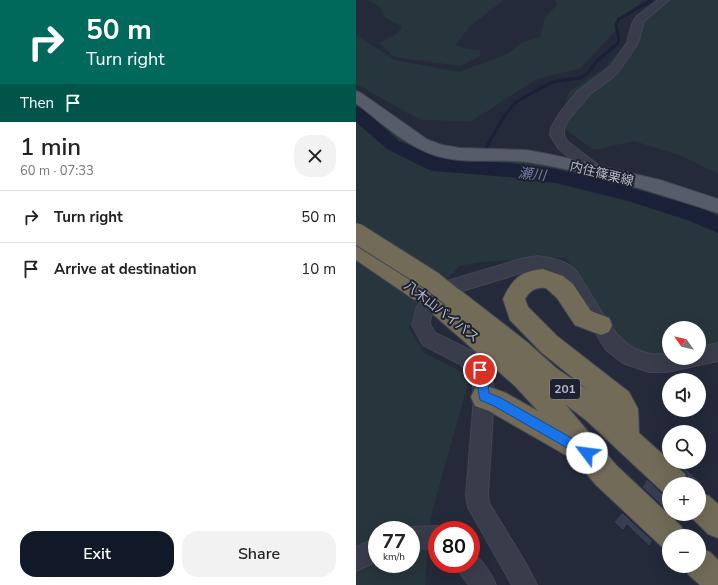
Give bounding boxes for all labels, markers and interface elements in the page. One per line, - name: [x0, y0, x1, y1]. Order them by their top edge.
- text: 50 m: [86, 11, 152, 49]
- icon: right: [20, 16, 72, 68]
- text: Turn right: [86, 47, 165, 71]
- icon: arrive: [62, 92, 84, 114]
- text: Then: [20, 93, 54, 113]
- text: 1 min: [20, 131, 81, 163]
- button: close: [294, 135, 336, 177]
- street label: 内住篠栗線: [568, 157, 635, 191]
- text: 60 m · 07:33: [20, 162, 94, 180]
- water label: 瀬川: [517, 164, 549, 186]
- icon: right: [20, 206, 42, 228]
- text: Turn right: [54, 207, 123, 227]
- text: 50 m: [301, 207, 336, 227]
- icon: arrive: [20, 258, 42, 280]
- text: Arrive at destination: [54, 259, 197, 279]
- text: 10 m: [301, 259, 336, 279]
- street label: 八木山バイパス: [400, 277, 483, 347]
- north arrow: [662, 321, 706, 365]
- map controls: [662, 321, 706, 573]
- pin: [463, 353, 497, 387]
- icon: arrive: [469, 359, 491, 381]
- button: sound: [662, 373, 706, 417]
- road number: 201: [550, 379, 580, 399]
- button: search: [662, 425, 706, 469]
- position arrow: [566, 432, 608, 474]
- button: +: [662, 477, 706, 521]
- speed limit sign: 80: [428, 521, 480, 573]
- text: 77: [382, 528, 406, 555]
- button: −: [662, 529, 706, 573]
- button: Exit: [20, 531, 174, 577]
- button: Share: [182, 531, 336, 577]
- text: km/h: [383, 550, 405, 564]

